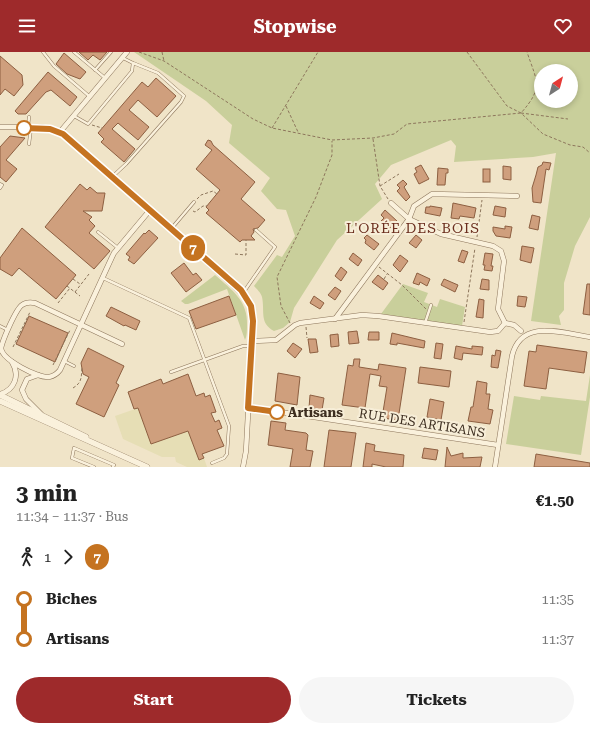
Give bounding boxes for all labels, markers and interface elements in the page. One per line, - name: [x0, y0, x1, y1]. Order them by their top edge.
- icon: menu: [16, 15, 38, 37]
- icon: heart: [552, 15, 574, 37]
- text: Stopwise: [253, 16, 337, 37]
- north arrow: [534, 64, 578, 108]
- map controls: [534, 64, 578, 108]
- unlabelled marker: [16, 120, 32, 136]
- district label: L'ORÉE DES BOIS: [346, 220, 480, 236]
- line badge: 7: [180, 235, 206, 261]
- text: 7: [189, 240, 197, 256]
- marker: Artisans: [269, 404, 285, 420]
- place label: Artisans: [288, 405, 343, 420]
- street label: RUE DES ARTISANS: [358, 406, 486, 440]
- text: 3 min: [16, 481, 77, 506]
- text: €1.50: [536, 492, 574, 510]
- text: 11:34 – 11:37 · Bus: [16, 509, 128, 524]
- icon: walk: [16, 546, 38, 568]
- icon: forward: [57, 546, 79, 568]
- text: 7: [93, 549, 101, 565]
- text: 1: [44, 550, 51, 565]
- text: Biches: [46, 590, 97, 608]
- text: 11:35: [542, 592, 574, 607]
- text: Artisans: [46, 630, 109, 648]
- text: 11:37: [542, 632, 574, 647]
- button: Start: [16, 677, 291, 723]
- button: Tickets: [299, 677, 574, 723]

